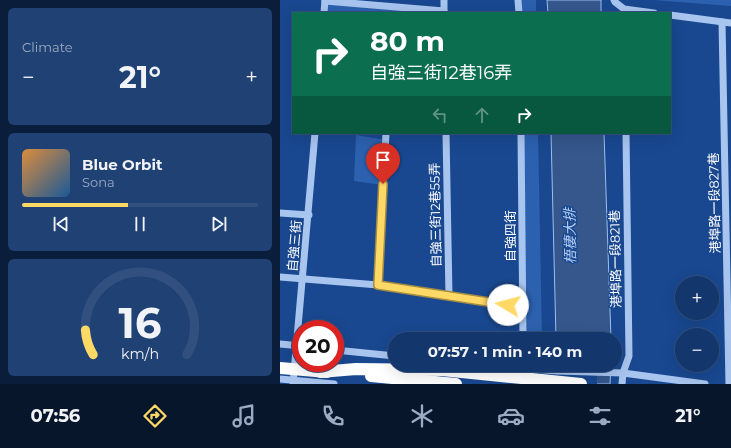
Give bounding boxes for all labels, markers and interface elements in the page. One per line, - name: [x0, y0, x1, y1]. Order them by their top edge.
- text: 80 m: [370, 24, 445, 58]
- icon: right: [304, 28, 356, 80]
- text: Climate: [22, 39, 73, 55]
- text: 21°: [119, 59, 161, 96]
- text: 自強三街12巷16弄: [370, 62, 512, 84]
- text: −: [22, 64, 35, 91]
- text: +: [245, 64, 258, 91]
- icon: left: [429, 104, 451, 126]
- icon: ahead: [471, 104, 493, 126]
- icon: right: [513, 104, 535, 126]
- pin: [366, 143, 400, 184]
- icon: arrive: [372, 149, 394, 171]
- street label: 港埠路一段827巷: [705, 152, 723, 254]
- text: Blue Orbit: [82, 155, 162, 174]
- street label: 自強三街12巷55弄: [426, 163, 444, 267]
- text: Sona: [82, 174, 115, 190]
- water label: 梧棲大排: [560, 206, 579, 264]
- street label: 自強四街: [502, 210, 518, 262]
- street label: 港埠路一段821巷: [606, 210, 624, 308]
- icon: previous: [50, 213, 72, 235]
- icon: pause: [129, 213, 151, 235]
- icon: next: [208, 213, 230, 235]
- street label: 自強三街: [284, 219, 304, 273]
- map controls: [675, 276, 719, 372]
- button: +: [675, 276, 719, 320]
- position arrow: [487, 284, 529, 326]
- text: 16: [119, 298, 161, 348]
- speed limit sign: 20: [292, 320, 344, 372]
- button: −: [675, 328, 719, 372]
- text: 07:57 · 1 min · 140 m: [428, 342, 582, 361]
- text: km/h: [121, 345, 159, 363]
- icon: directions: [141, 402, 169, 430]
- icon: music: [230, 402, 258, 430]
- icon: phone: [319, 402, 347, 430]
- icon: climate: [408, 402, 436, 430]
- icon: car: [497, 402, 525, 430]
- icon: filters: [586, 402, 614, 430]
- text: 07:56: [30, 405, 80, 427]
- text: 21°: [675, 405, 700, 427]

